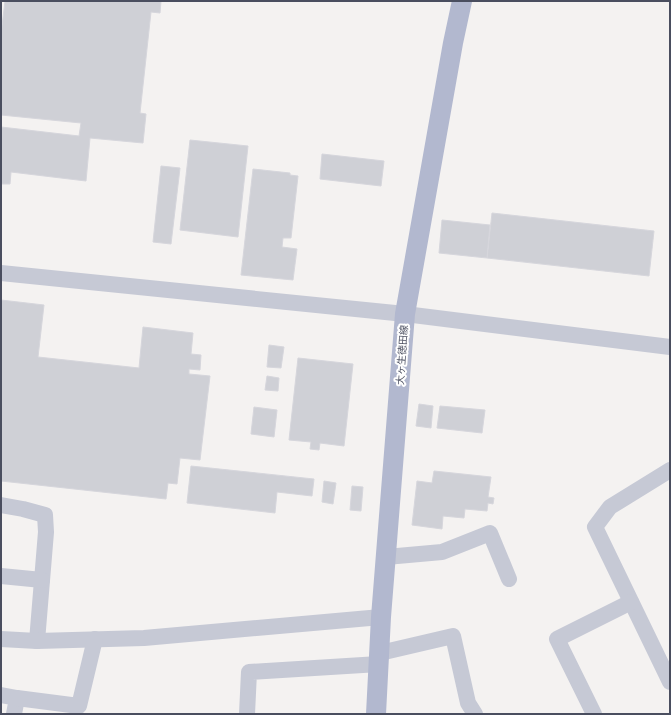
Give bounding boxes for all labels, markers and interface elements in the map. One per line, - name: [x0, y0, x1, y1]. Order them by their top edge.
- street label: 大ヶ生徳田線: [394, 325, 410, 385]

